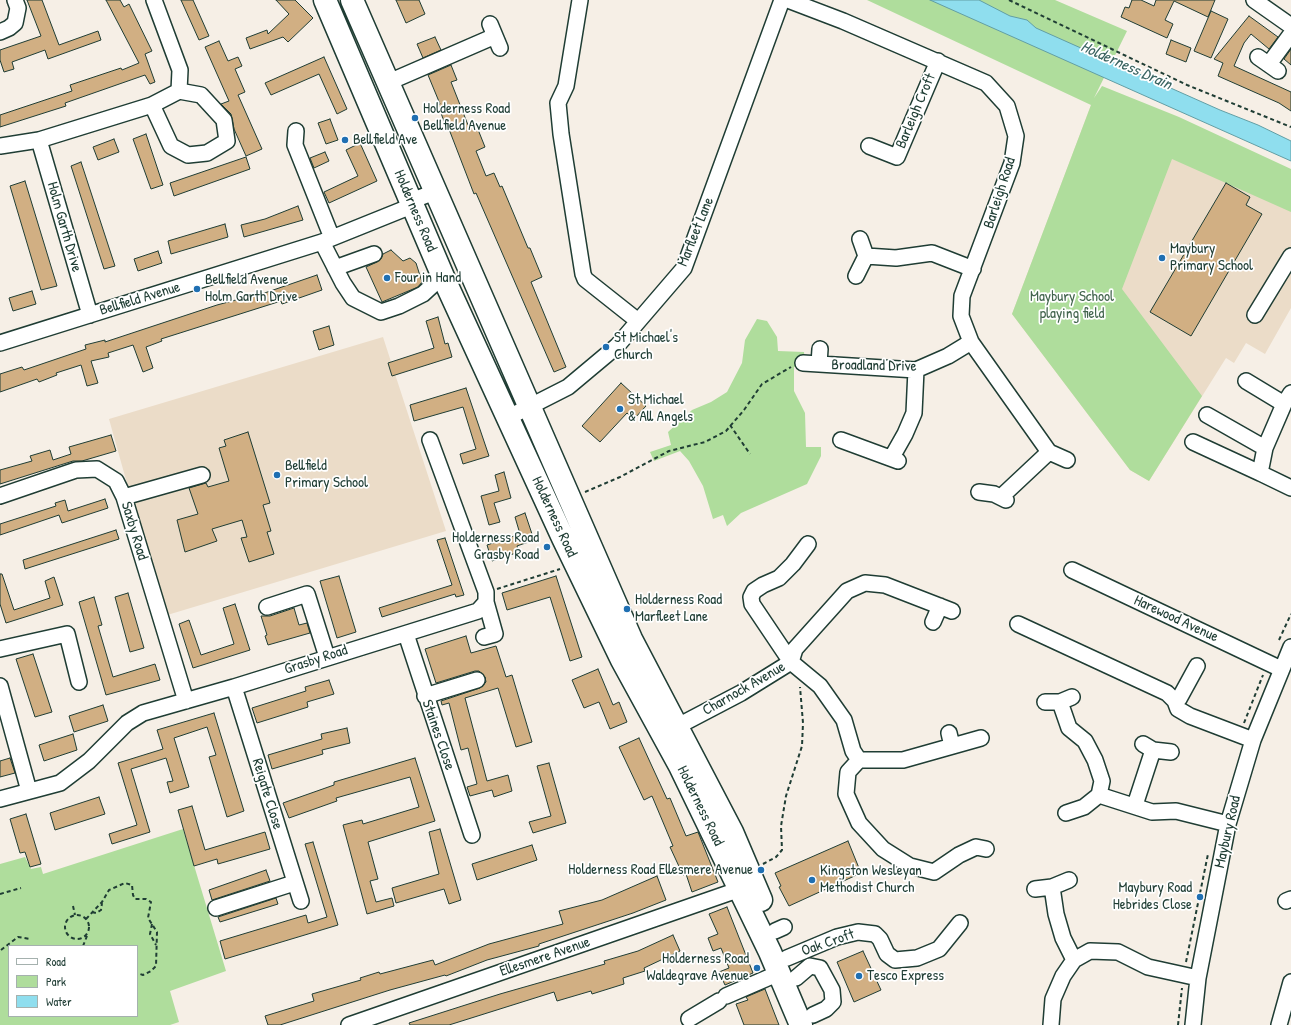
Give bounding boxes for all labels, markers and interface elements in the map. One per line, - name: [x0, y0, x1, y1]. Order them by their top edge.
- water label: Holderness Drain: [1078, 37, 1174, 95]
- street label: Barleigh Croft: [892, 71, 940, 151]
- place label: Holderness Road Bellfield Avenue: [423, 100, 510, 135]
- marker: Holderness Road Bellfield Avenue: [410, 113, 420, 123]
- place label: Bellfield Ave: [353, 131, 418, 149]
- marker: Bellfield Ave: [340, 135, 350, 145]
- street label: Barleigh Road: [980, 155, 1020, 231]
- street label: Holderness Road: [390, 167, 440, 255]
- street label: Holm Garth Drive: [43, 180, 85, 274]
- street label: Marfleet Lane: [674, 195, 718, 269]
- place label: Maybury Primary School: [1170, 240, 1253, 275]
- marker: Maybury Primary School: [1157, 253, 1167, 263]
- place label: Four in Hand: [395, 269, 461, 287]
- place label: Bellfield Avenue Holm Garth Drive: [205, 271, 298, 306]
- marker: Four in Hand: [382, 273, 392, 283]
- street label: Bellfield Avenue: [98, 278, 182, 320]
- marker: Bellfield Avenue Holm Garth Drive: [192, 284, 202, 294]
- park label: Maybury School playing field: [1030, 288, 1114, 323]
- place label: St Michael's Church: [614, 329, 678, 364]
- marker: St Michael's Church: [601, 342, 611, 352]
- street label: Broadland Drive: [831, 356, 917, 376]
- place label: St Michael & All Angels: [628, 391, 693, 426]
- marker: St Michael & All Angels: [615, 404, 625, 414]
- place label: Bellfield Primary School: [285, 457, 368, 492]
- marker: Bellfield Primary School: [272, 470, 282, 480]
- street label: Holderness Road: [527, 474, 581, 560]
- street label: Saxby Road: [117, 500, 151, 562]
- place label: Holderness Road Grasby Road: [452, 529, 539, 564]
- marker: Holderness Road Grasby Road: [542, 542, 552, 552]
- place label: Holderness Road Marfleet Lane: [635, 591, 722, 626]
- street label: Harewood Avenue: [1131, 592, 1221, 646]
- marker: Holderness Road Marfleet Lane: [622, 604, 632, 614]
- street label: Grasby Road: [282, 641, 350, 679]
- street label: Charnock Avenue: [699, 658, 789, 720]
- street label: Staines Close: [418, 697, 458, 773]
- street label: Reigate Close: [248, 756, 286, 832]
- street label: Holderness Road: [673, 763, 727, 849]
- street label: Maybury Road: [1211, 794, 1245, 870]
- place label: Holderness Road Ellesmere Avenue: [568, 861, 753, 879]
- place label: Kingston Wesleyan Methodist Church: [820, 862, 922, 897]
- marker: Holderness Road Ellesmere Avenue: [756, 865, 766, 875]
- marker: Kingston Wesleyan Methodist Church: [807, 875, 817, 885]
- place label: Maybury Road Hebrides Close: [1113, 879, 1192, 914]
- marker: Maybury Road Hebrides Close: [1195, 892, 1205, 902]
- street label: Oak Croft: [799, 926, 857, 960]
- street label: Ellesmere Avenue: [498, 933, 592, 981]
- legend: [8, 945, 138, 1017]
- place label: Holderness Road Waldegrave Avenue: [646, 950, 749, 985]
- text: Road: [46, 953, 66, 970]
- marker: Holderness Road Waldegrave Avenue: [752, 963, 762, 973]
- place label: Tesco Express: [867, 967, 944, 985]
- marker: Tesco Express: [854, 971, 864, 981]
- text: Park: [46, 973, 66, 990]
- text: Water: [46, 993, 72, 1010]

